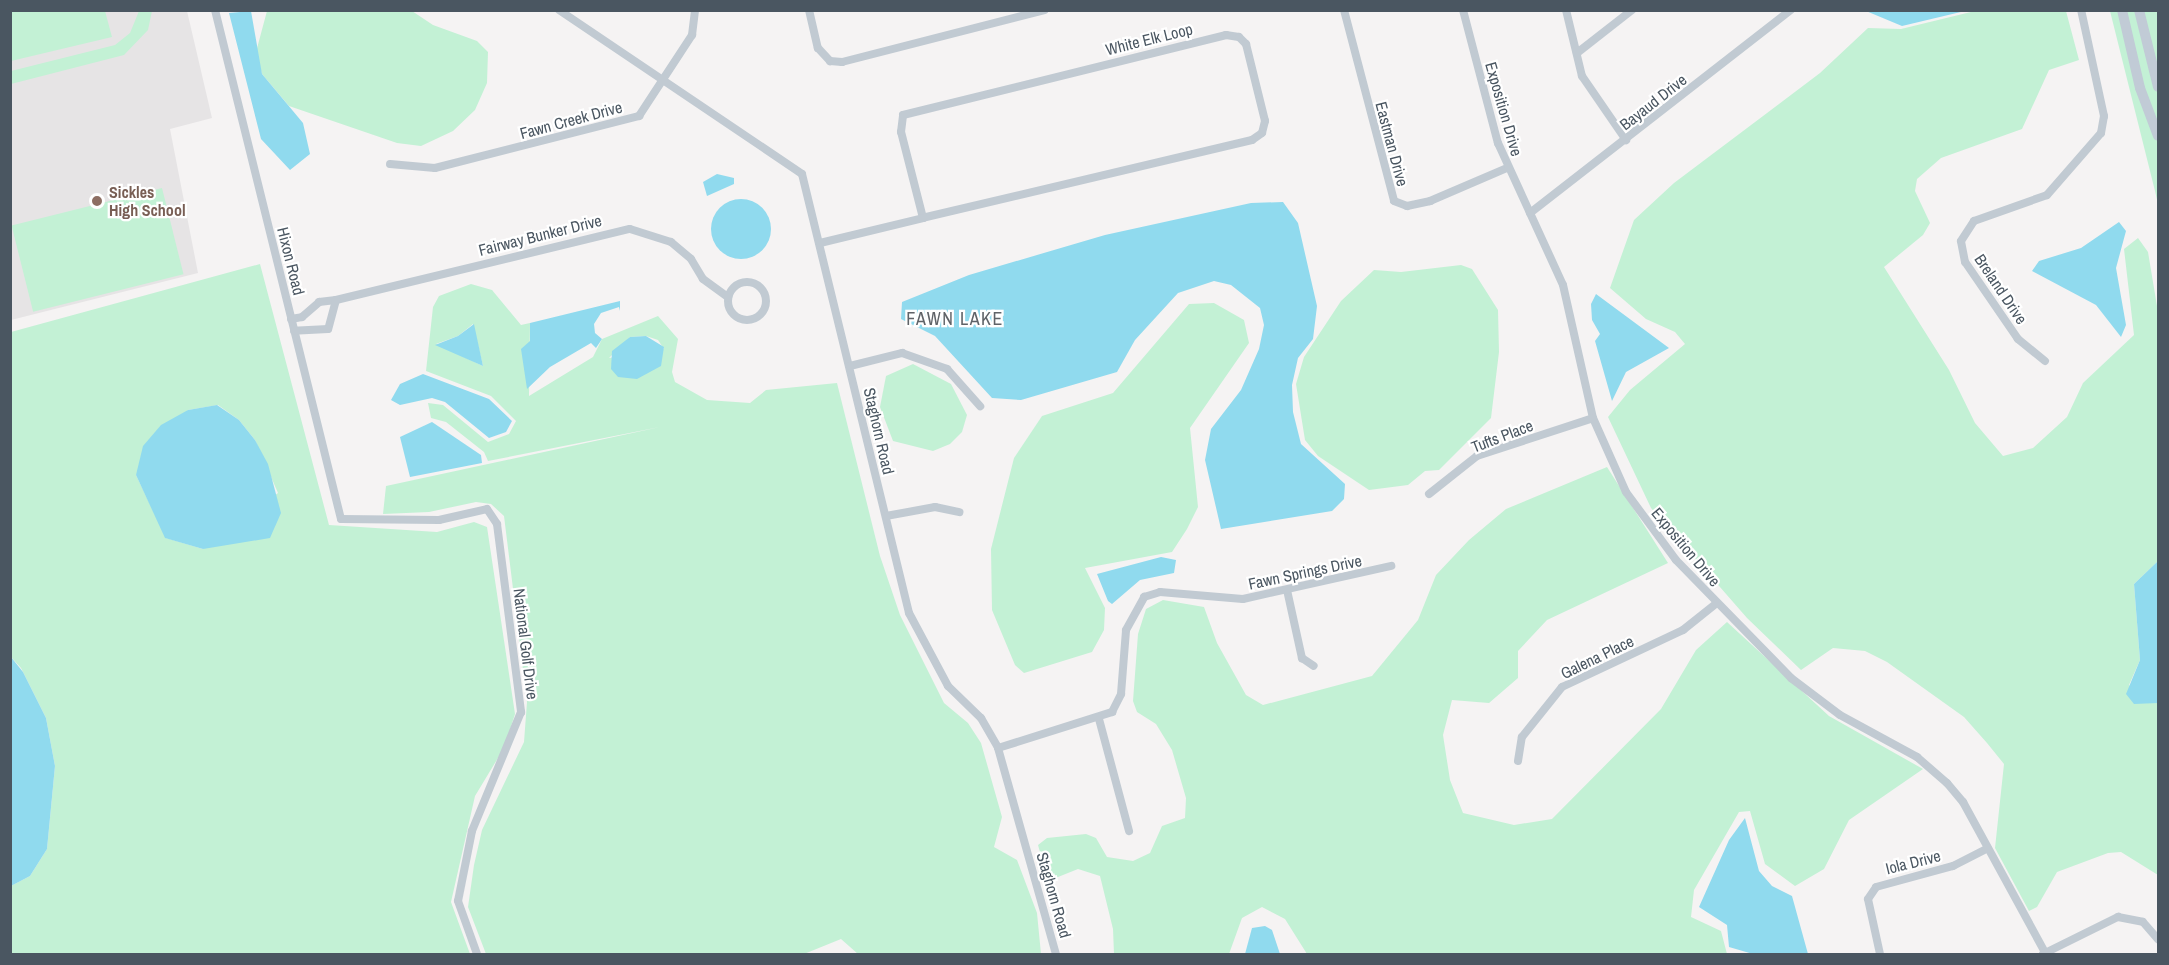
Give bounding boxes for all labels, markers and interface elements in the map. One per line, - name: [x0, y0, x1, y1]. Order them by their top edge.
- street label: White Elk Loop: [1104, 19, 1194, 59]
- street label: Exposition Drive: [1481, 60, 1527, 158]
- street label: Bayaud Drive: [1616, 70, 1690, 134]
- street label: Fawn Creek Drive: [518, 97, 624, 143]
- street label: Eastman Drive: [1371, 100, 1413, 188]
- place label: Sickles High School: [109, 182, 186, 220]
- marker: Sickles High School: [90, 194, 104, 208]
- street label: Fairway Bunker Drive: [476, 210, 604, 260]
- street label: Hixon Road: [273, 225, 309, 297]
- street label: Breland Drive: [1971, 250, 2031, 328]
- district label: FAWN LAKE: [906, 308, 1004, 330]
- street label: Staghorn Road: [860, 386, 898, 476]
- street label: Tufts Place: [1468, 415, 1536, 457]
- street label: Exposition Drive: [1647, 504, 1725, 590]
- street label: Fawn Springs Drive: [1247, 551, 1363, 593]
- street label: National Golf Drive: [510, 587, 542, 701]
- street label: Galena Place: [1557, 631, 1637, 683]
- street label: Iola Drive: [1883, 846, 1943, 878]
- street label: Staghorn Road: [1033, 850, 1075, 940]

